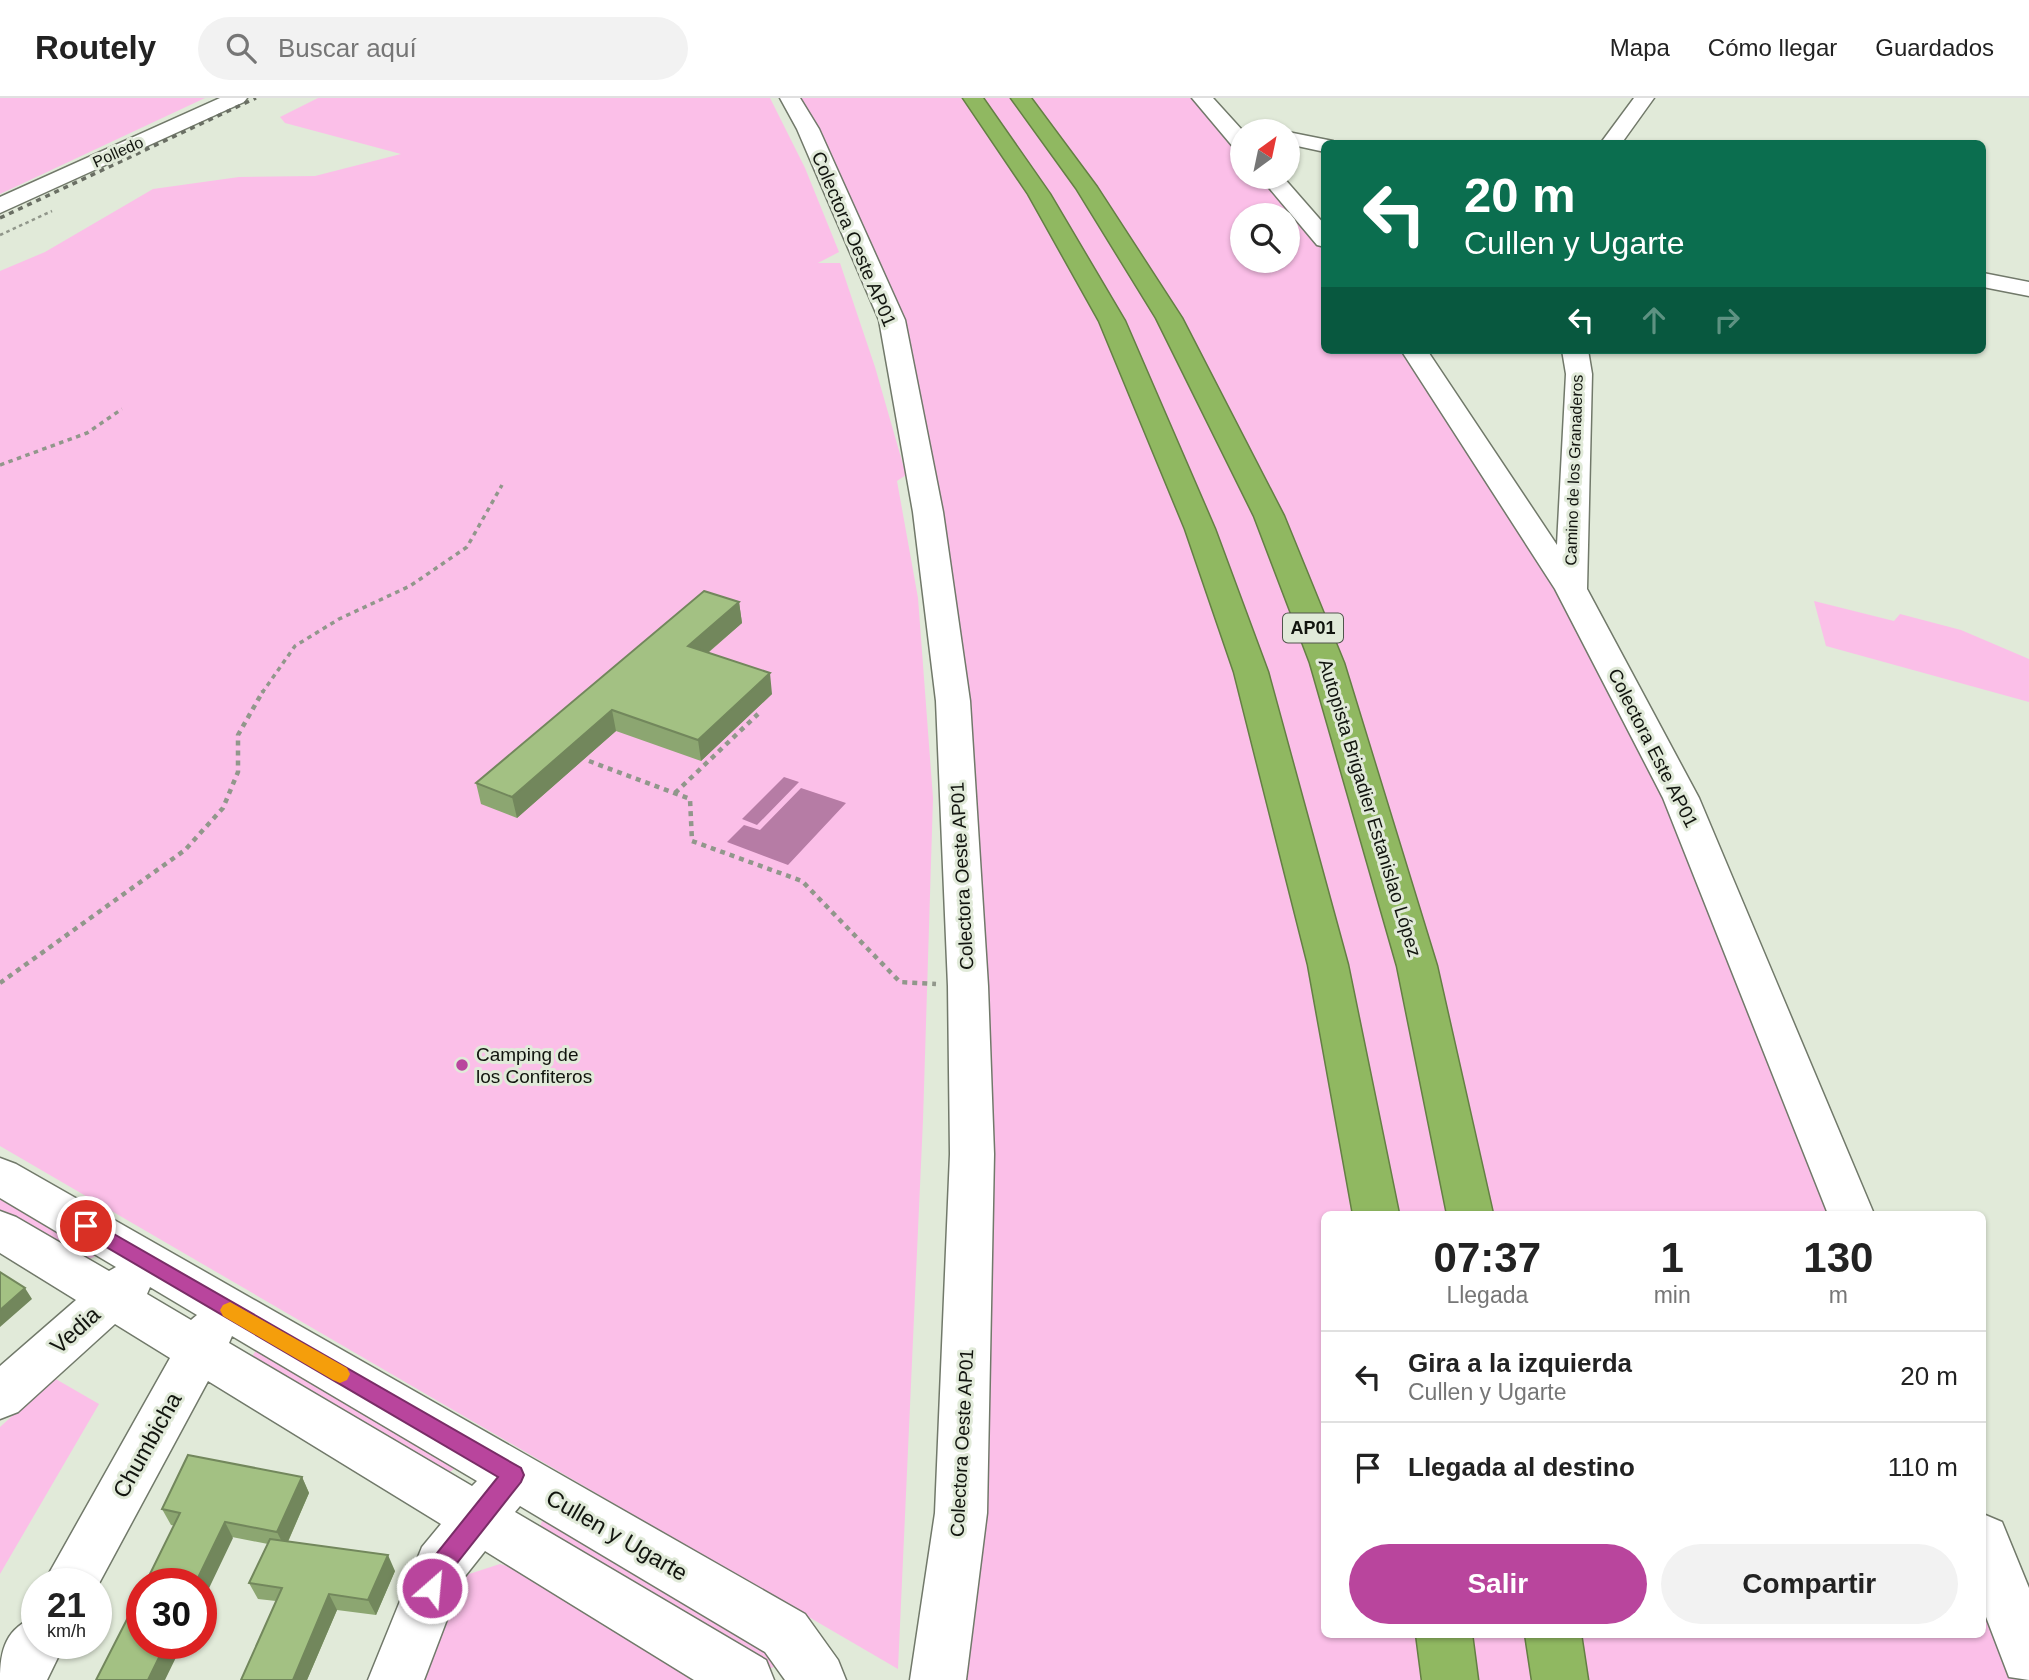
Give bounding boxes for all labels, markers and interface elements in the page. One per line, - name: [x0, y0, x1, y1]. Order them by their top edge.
- search box: [198, 17, 688, 80]
- text: Routely: [35, 29, 156, 66]
- icon: search: [222, 29, 260, 67]
- text: Buscar aquí: [278, 33, 417, 63]
- text: Mapa: [1610, 34, 1670, 61]
- text: Cómo llegar: [1708, 34, 1837, 61]
- text: Guardados: [1875, 34, 1994, 61]
- north arrow: [1230, 119, 1300, 189]
- map controls: [1230, 119, 1300, 273]
- street label: Polledo: [90, 133, 146, 171]
- street label: Colectora Oeste AP01: [808, 148, 900, 330]
- icon: left: [1349, 168, 1440, 259]
- text: 20 m: [1464, 168, 1576, 222]
- button: search: [1230, 203, 1300, 273]
- text: Cullen y Ugarte: [1464, 225, 1685, 261]
- icon: left: [1562, 301, 1600, 339]
- icon: ahead: [1635, 301, 1673, 339]
- icon: right: [1708, 301, 1746, 339]
- street label: Camino de los Granaderos: [1562, 374, 1586, 566]
- road number: AP01: [1283, 614, 1343, 642]
- street label: Autopista Brigadier Estanislao López: [1315, 656, 1425, 960]
- street label: Colectora Este AP01: [1604, 665, 1702, 831]
- street label: Colectora Oeste AP01: [947, 782, 977, 970]
- place label: Camping de los Confiteros: [476, 1044, 592, 1087]
- marker: Camping de los Confiteros: [454, 1057, 470, 1073]
- pin: [56, 1196, 116, 1256]
- icon: arrive: [67, 1207, 105, 1245]
- text: 07:37: [1434, 1234, 1541, 1281]
- text: 1: [1660, 1234, 1684, 1281]
- text: 130: [1803, 1234, 1873, 1281]
- text: Llegada: [1446, 1282, 1528, 1308]
- text: min: [1654, 1282, 1691, 1308]
- text: m: [1829, 1282, 1848, 1308]
- street label: Vedia: [45, 1301, 105, 1359]
- text: Gira a la izquierda: [1408, 1348, 1632, 1378]
- street label: Colectora Oeste AP01: [947, 1349, 977, 1537]
- icon: left: [1349, 1358, 1387, 1396]
- text: 20 m: [1900, 1361, 1958, 1391]
- text: Cullen y Ugarte: [1408, 1379, 1567, 1405]
- street label: Chumbicha: [107, 1388, 187, 1502]
- icon: arrive: [1349, 1449, 1387, 1487]
- text: Llegada al destino: [1408, 1452, 1635, 1482]
- text: 110 m: [1888, 1452, 1958, 1482]
- street label: Cullen y Ugarte: [542, 1484, 692, 1586]
- button: Salir: [1349, 1544, 1647, 1624]
- button: Compartir: [1661, 1544, 1958, 1624]
- position arrow: [395, 1551, 469, 1625]
- speed limit sign: 30: [126, 1568, 217, 1659]
- text: 21: [47, 1585, 86, 1624]
- text: km/h: [47, 1621, 86, 1641]

